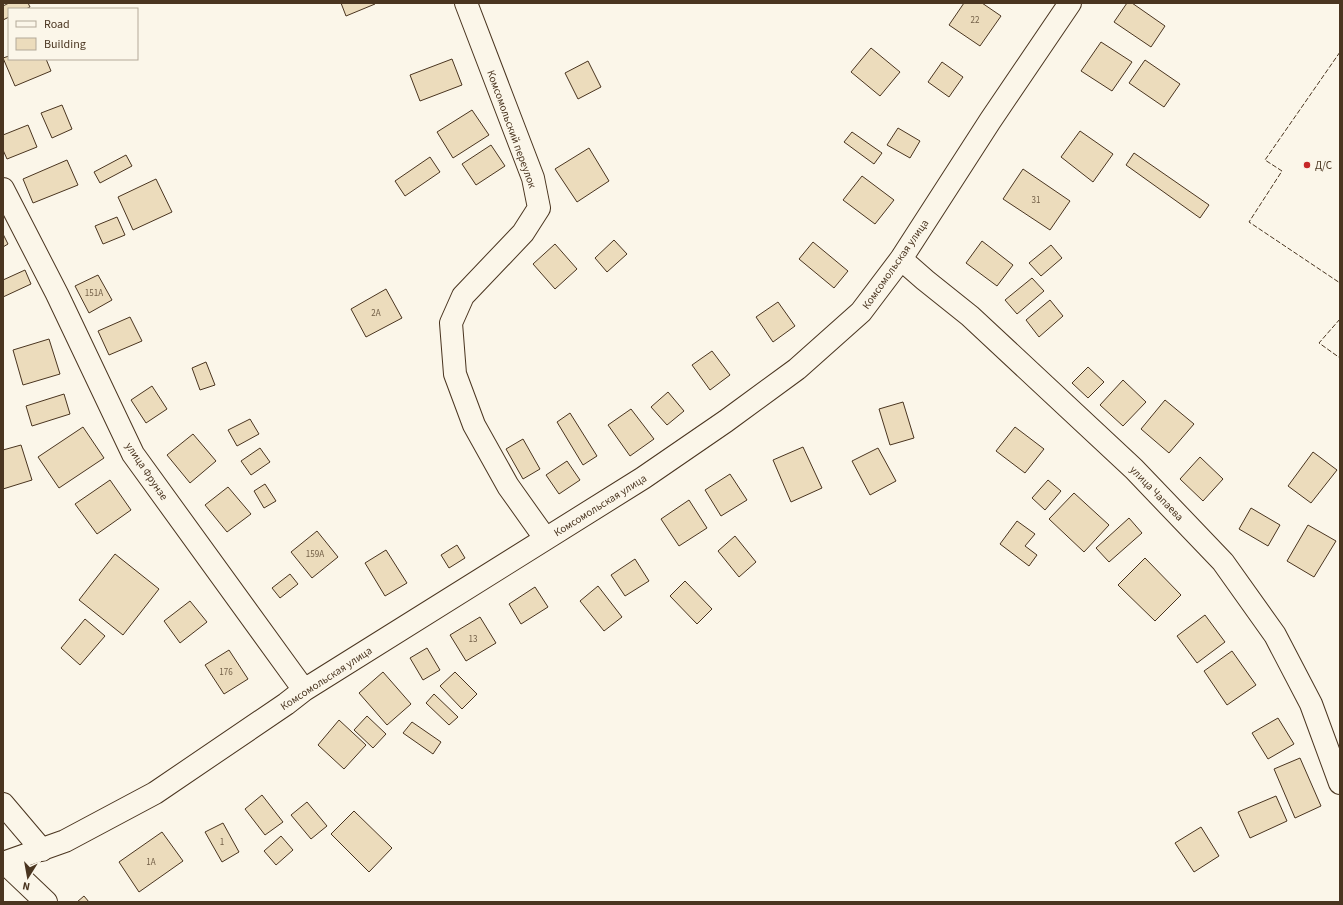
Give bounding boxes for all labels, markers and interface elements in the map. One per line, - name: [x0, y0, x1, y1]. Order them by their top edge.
- legend: [8, 8, 138, 60]
- house number: 22: [971, 14, 980, 27]
- text: Road: [44, 16, 70, 33]
- text: Building: [44, 36, 86, 53]
- street label: Комсомольский переулок: [483, 68, 540, 191]
- place label: Д/С: [1315, 158, 1332, 173]
- marker: Д/С: [1302, 160, 1312, 170]
- house number: 31: [1032, 194, 1040, 207]
- street label: Комсомольская улица: [859, 216, 932, 312]
- house number: 151А: [85, 287, 103, 300]
- house number: 2А: [371, 307, 381, 320]
- street label: улица Фрунзе: [122, 439, 172, 504]
- street label: улица Чапаева: [1126, 462, 1187, 524]
- street label: Комсомольская улица: [551, 471, 649, 540]
- house number: 159А: [306, 548, 324, 561]
- house number: 13: [469, 633, 478, 646]
- street label: Комсомольская улица: [277, 643, 375, 714]
- house number: 176: [219, 666, 233, 679]
- house number: 1: [220, 836, 224, 849]
- house number: 1А: [146, 856, 156, 869]
- north arrow: [8, 857, 48, 897]
- text: N: [21, 878, 31, 894]

